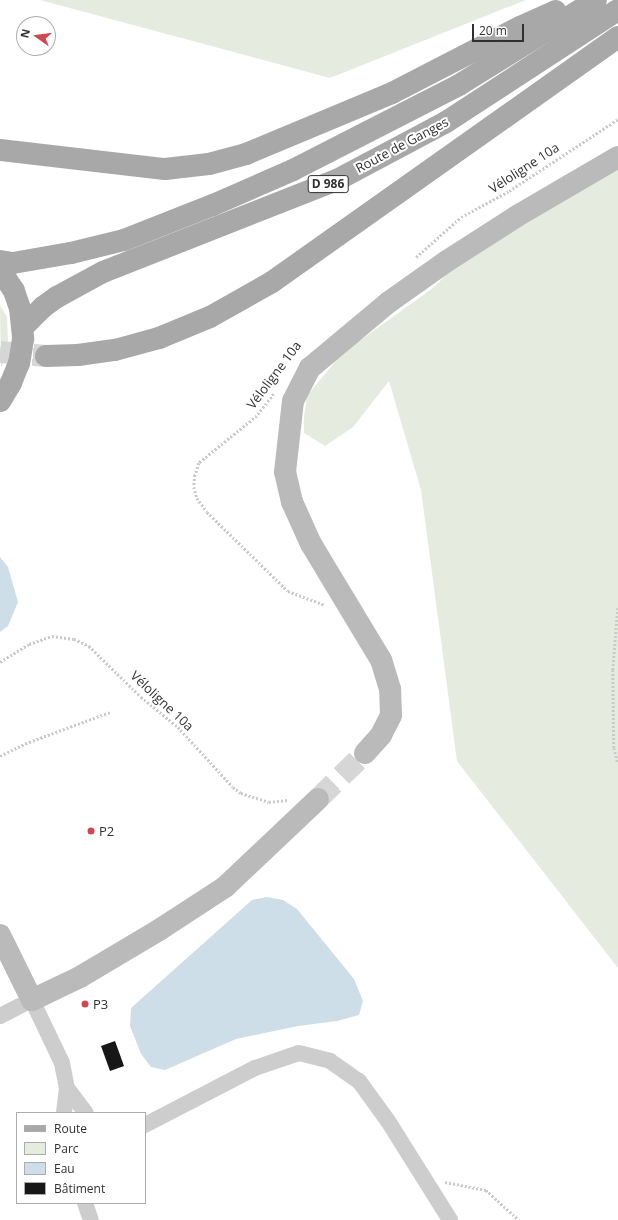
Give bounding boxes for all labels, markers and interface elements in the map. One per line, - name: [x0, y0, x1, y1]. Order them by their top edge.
- north arrow: [16, 16, 56, 56]
- scale bar: [474, 16, 526, 42]
- text: 20 m: [479, 22, 507, 39]
- text: N: [16, 27, 33, 39]
- street label: Route de Ganges: [353, 114, 451, 176]
- street label: Véloligne 10a: [486, 140, 562, 196]
- road number: D 986: [307, 174, 349, 194]
- street label: Véloligne 10a: [244, 338, 304, 412]
- street label: Véloligne 10a: [127, 668, 197, 734]
- place label: P2: [99, 823, 114, 839]
- marker: P2: [86, 826, 96, 836]
- place label: P3: [93, 996, 108, 1012]
- marker: P3: [80, 999, 90, 1009]
- legend: [16, 1112, 146, 1204]
- text: Route: [54, 1120, 87, 1137]
- text: Parc: [54, 1140, 79, 1157]
- text: Eau: [54, 1160, 75, 1177]
- text: Bâtiment: [54, 1180, 105, 1197]

